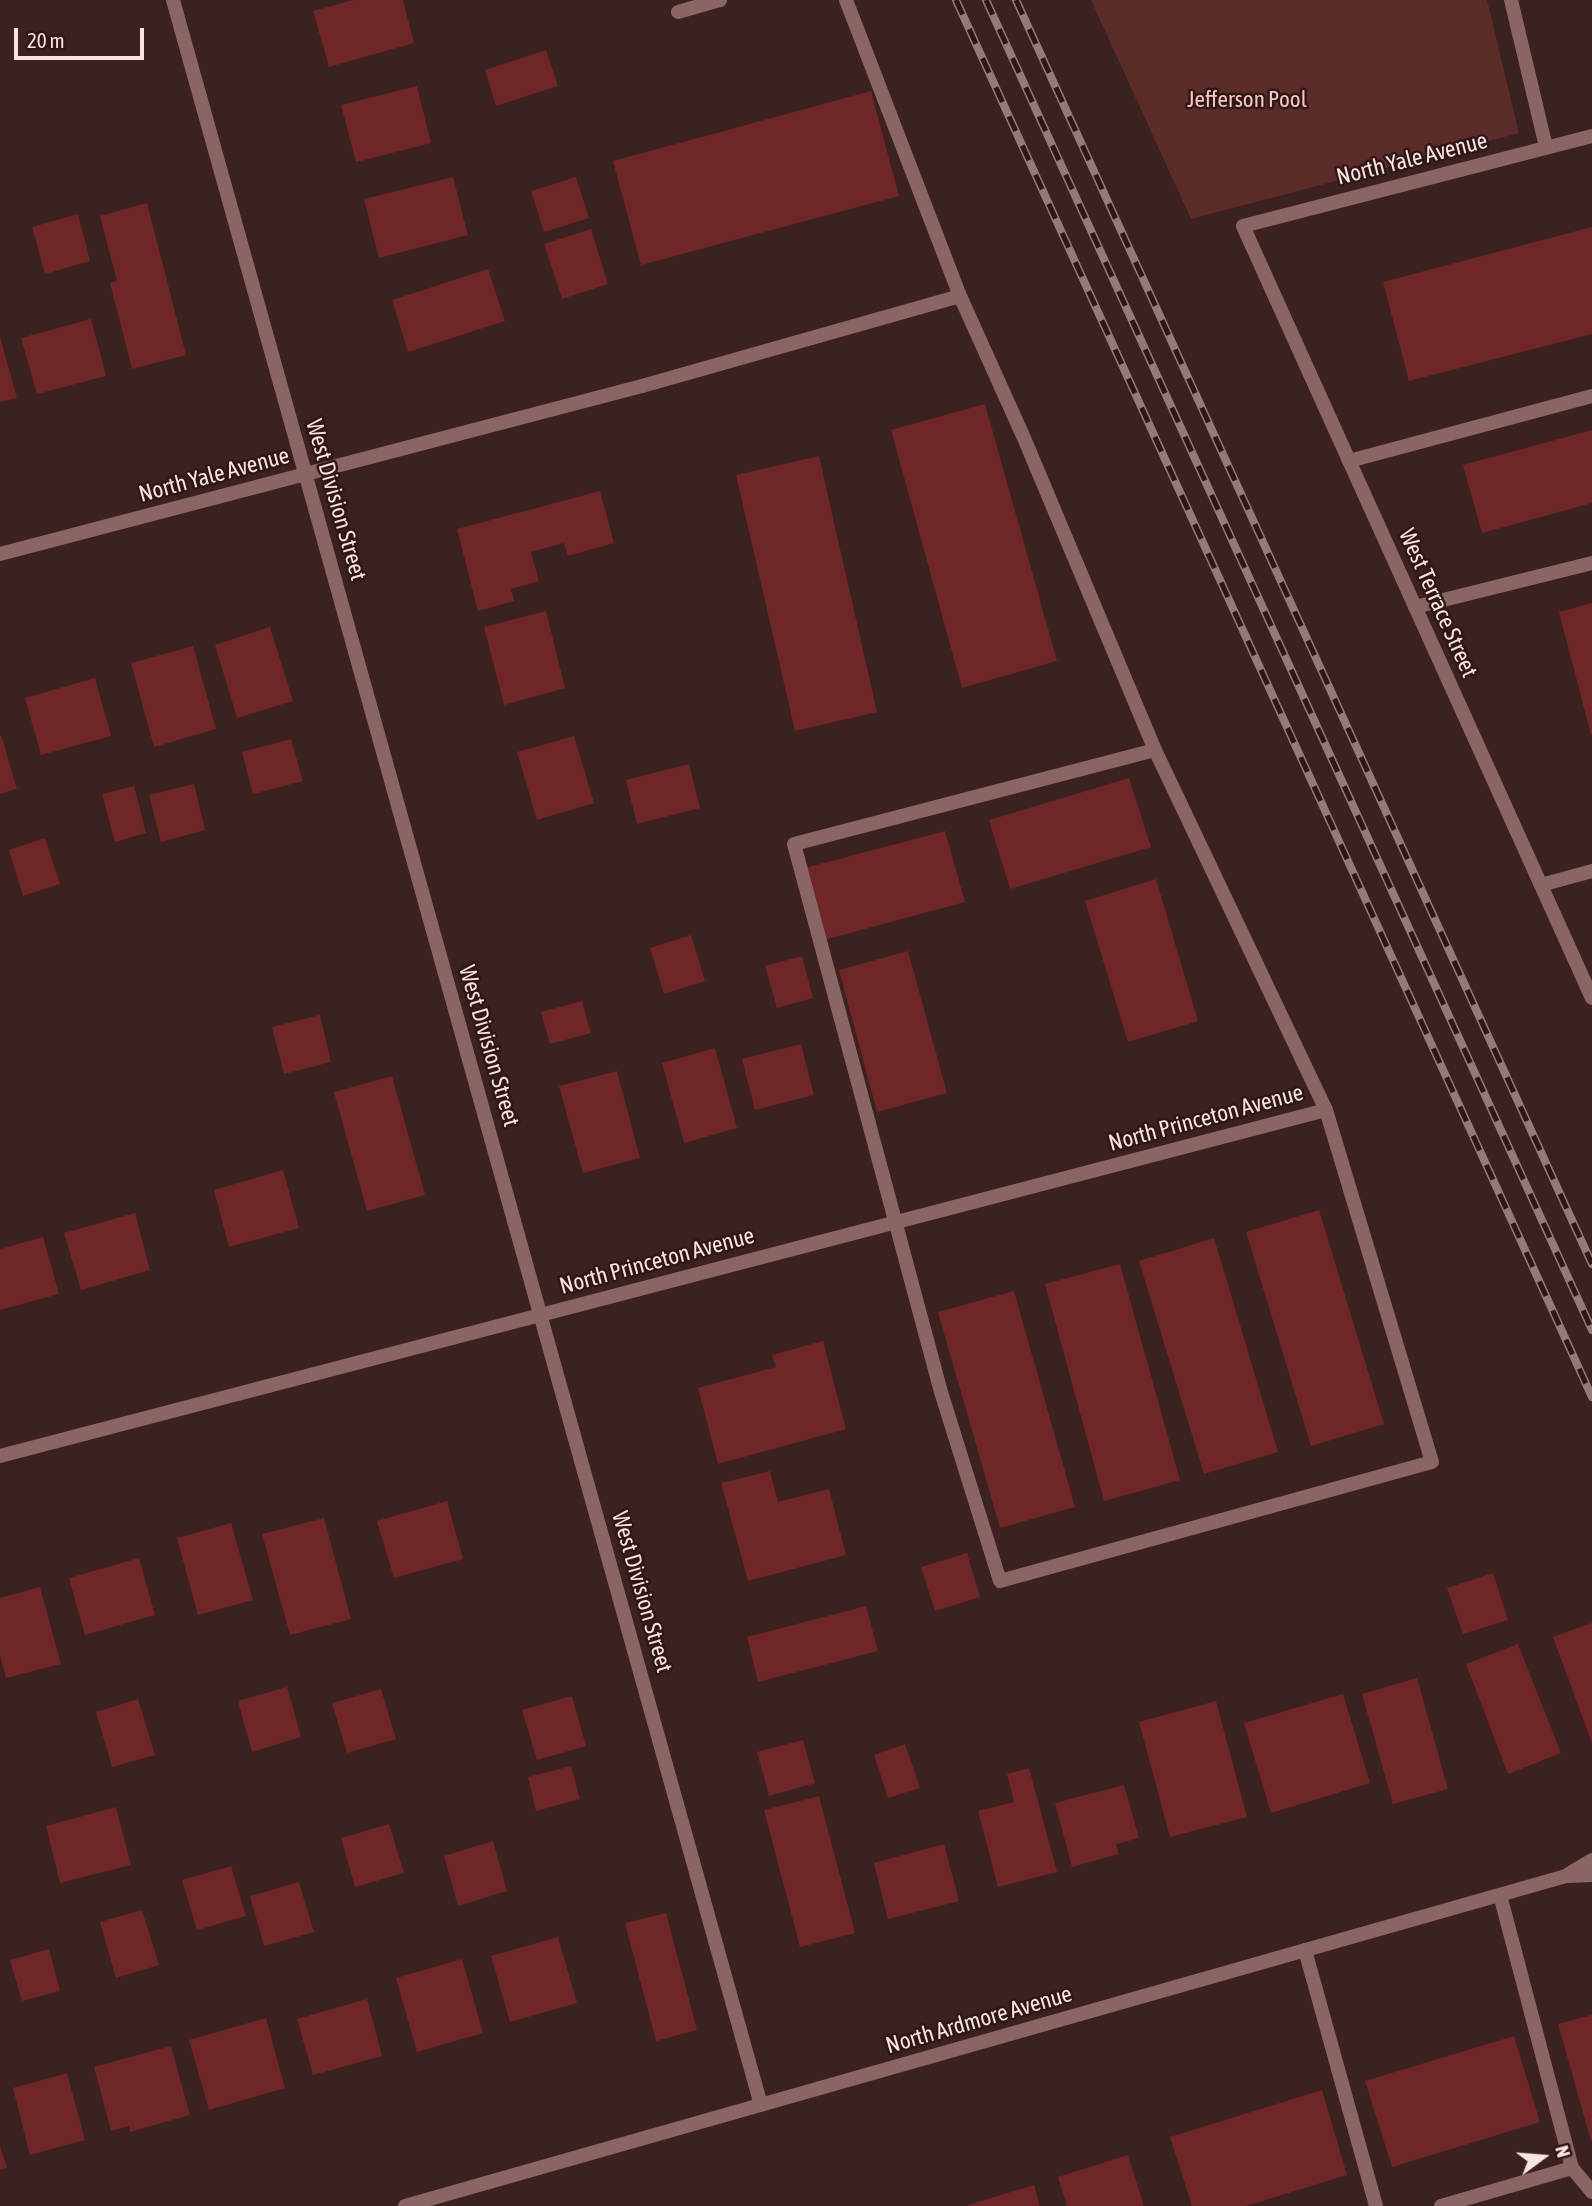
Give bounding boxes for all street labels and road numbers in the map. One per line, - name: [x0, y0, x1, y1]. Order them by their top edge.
- street label: North Yale Avenue: [1334, 127, 1490, 191]
- street label: West Division Street: [300, 416, 372, 584]
- street label: North Yale Avenue: [136, 442, 292, 508]
- street label: West Terrace Street: [1393, 524, 1483, 682]
- street label: West Division Street: [453, 962, 525, 1130]
- street label: North Princeton Avenue: [1106, 1079, 1306, 1157]
- street label: North Princeton Avenue: [557, 1222, 757, 1300]
- street label: West Division Street: [606, 1508, 678, 1676]
- street label: North Ardmore Avenue: [883, 1980, 1075, 2060]

